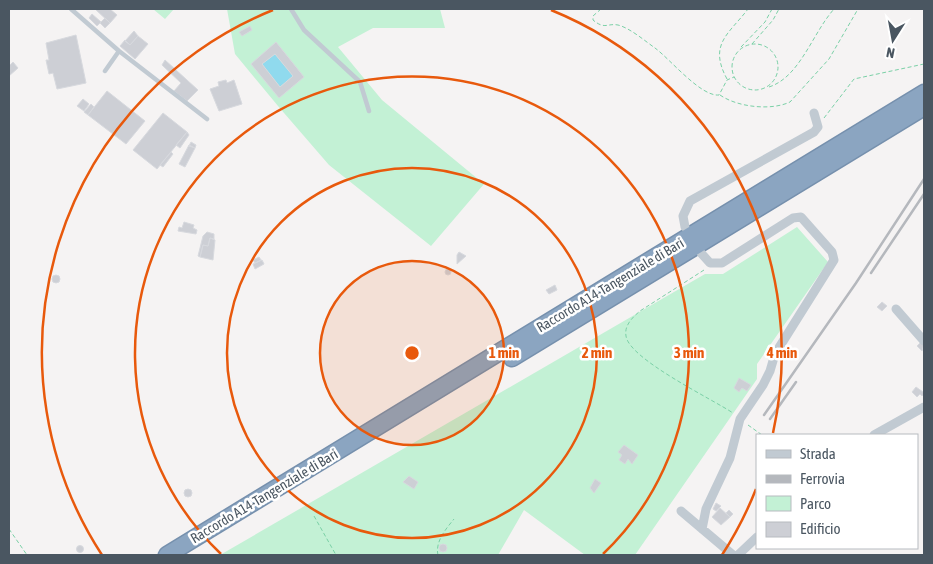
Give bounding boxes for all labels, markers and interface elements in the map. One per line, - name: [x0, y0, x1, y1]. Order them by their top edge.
- north arrow: [868, 15, 918, 65]
- text: N: [885, 44, 896, 61]
- street label: Raccordo A14-Tangenziale di Bari: [534, 235, 686, 335]
- centre of rings: [403, 344, 421, 362]
- text: 1 min: [489, 344, 519, 361]
- text: 2 min: [582, 344, 612, 361]
- text: 3 min: [674, 344, 704, 361]
- text: 4 min: [766, 344, 797, 361]
- legend: [756, 434, 918, 549]
- text: Strada: [800, 445, 836, 462]
- street label: Raccordo A14-Tangenziale di Bari: [188, 446, 340, 546]
- text: Ferrovia: [800, 470, 845, 487]
- text: Parco: [800, 495, 831, 512]
- text: Edificio: [800, 520, 841, 537]

